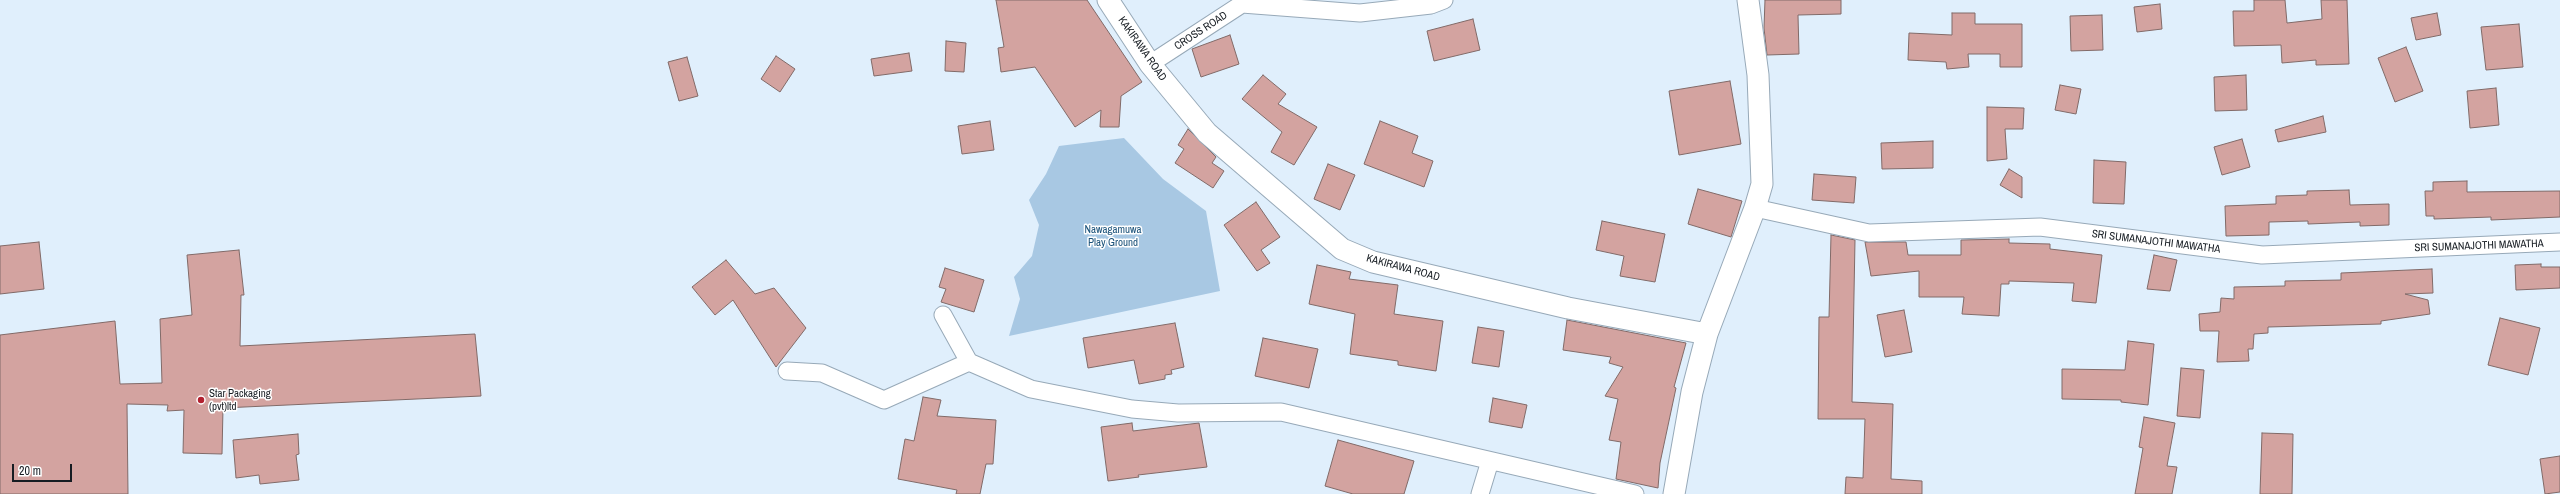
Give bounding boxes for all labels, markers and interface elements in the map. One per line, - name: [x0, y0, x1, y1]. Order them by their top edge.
- street label: CROSS ROAD: [1172, 9, 1230, 53]
- street label: KAKIRAWA ROAD: [1115, 14, 1169, 84]
- park label: Nawagamuwa Play Ground: [1084, 223, 1142, 249]
- street label: SRI SUMANAJOTHI MAWATHA: [2091, 228, 2221, 256]
- street label: SRI SUMANAJOTHI MAWATHA: [2414, 237, 2544, 255]
- street label: KAKIRAWA ROAD: [1365, 252, 1441, 284]
- place label: Star Packaging (pvt)ltd: [209, 387, 271, 413]
- marker: Star Packaging (pvt)ltd: [196, 395, 206, 405]
- scale bar: [14, 456, 74, 482]
- text: 20 m: [19, 463, 41, 479]

